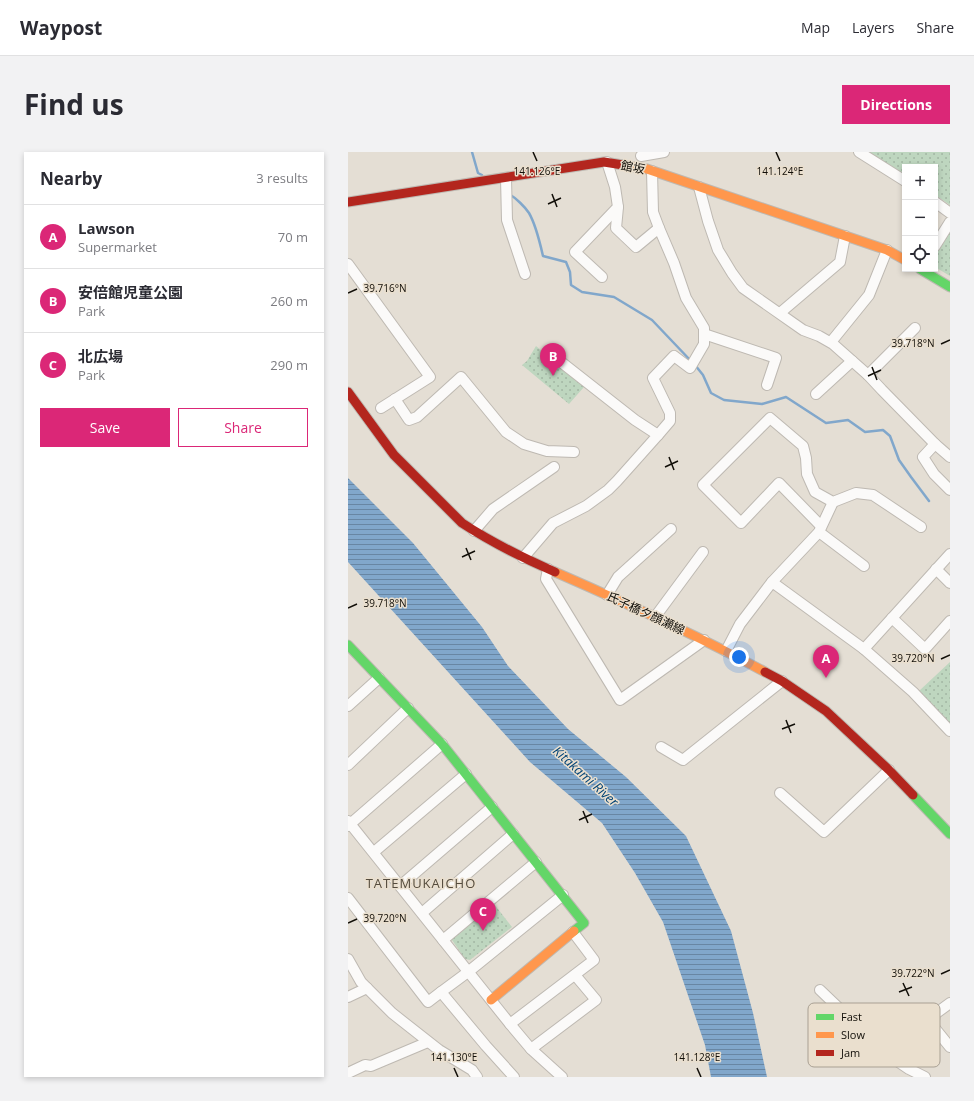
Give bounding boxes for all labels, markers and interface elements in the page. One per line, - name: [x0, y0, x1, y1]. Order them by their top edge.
- text: Waypost: [20, 15, 102, 41]
- text: Map: [801, 18, 830, 37]
- text: Layers: [852, 18, 894, 37]
- text: Share: [916, 18, 954, 37]
- text: Find us: [24, 85, 124, 123]
- button: Directions: [842, 85, 950, 124]
- street label: 館坂: [620, 156, 646, 178]
- text: 141.126°E: [514, 164, 560, 178]
- text: 141.124°E: [757, 164, 803, 178]
- map controls: [902, 164, 938, 272]
- button: +: [902, 164, 938, 200]
- text: Nearby: [40, 167, 102, 190]
- text: 3 results: [256, 169, 308, 187]
- button: −: [902, 200, 938, 236]
- text: Lawson: [78, 218, 135, 238]
- text: A: [49, 228, 57, 246]
- text: 70 m: [278, 228, 308, 246]
- button: locate: [902, 236, 938, 272]
- text: Supermarket: [78, 238, 157, 256]
- text: 39.716°N: [363, 281, 407, 295]
- text: 安倍館児童公園: [78, 282, 183, 302]
- text: B: [49, 292, 57, 310]
- text: 260 m: [270, 292, 308, 310]
- text: Park: [78, 302, 105, 320]
- text: 39.718°N: [891, 336, 935, 350]
- pin: B: [540, 343, 566, 376]
- text: 北広場: [78, 346, 123, 366]
- text: C: [49, 356, 57, 374]
- text: 290 m: [270, 356, 308, 374]
- text: Park: [78, 366, 105, 384]
- button: Save: [40, 408, 170, 447]
- button: Share: [178, 408, 308, 447]
- street label: 氏子橋夕顔瀬線: [604, 588, 688, 638]
- text: 39.718°N: [363, 596, 407, 610]
- pin: A: [813, 645, 839, 678]
- your location: [729, 647, 749, 667]
- text: 39.720°N: [891, 651, 935, 665]
- water label: Kitakami River: [549, 742, 623, 811]
- district label: TATEMUKAICHO: [366, 874, 476, 892]
- pin: C: [470, 898, 496, 931]
- text: 39.720°N: [363, 911, 407, 925]
- text: 39.722°N: [891, 966, 935, 980]
- legend: [808, 1003, 940, 1067]
- text: Fast: [841, 1009, 862, 1024]
- text: Slow: [841, 1027, 865, 1042]
- text: Jam: [840, 1045, 860, 1060]
- text: 141.130°E: [431, 1050, 477, 1064]
- text: 141.128°E: [674, 1050, 720, 1064]

